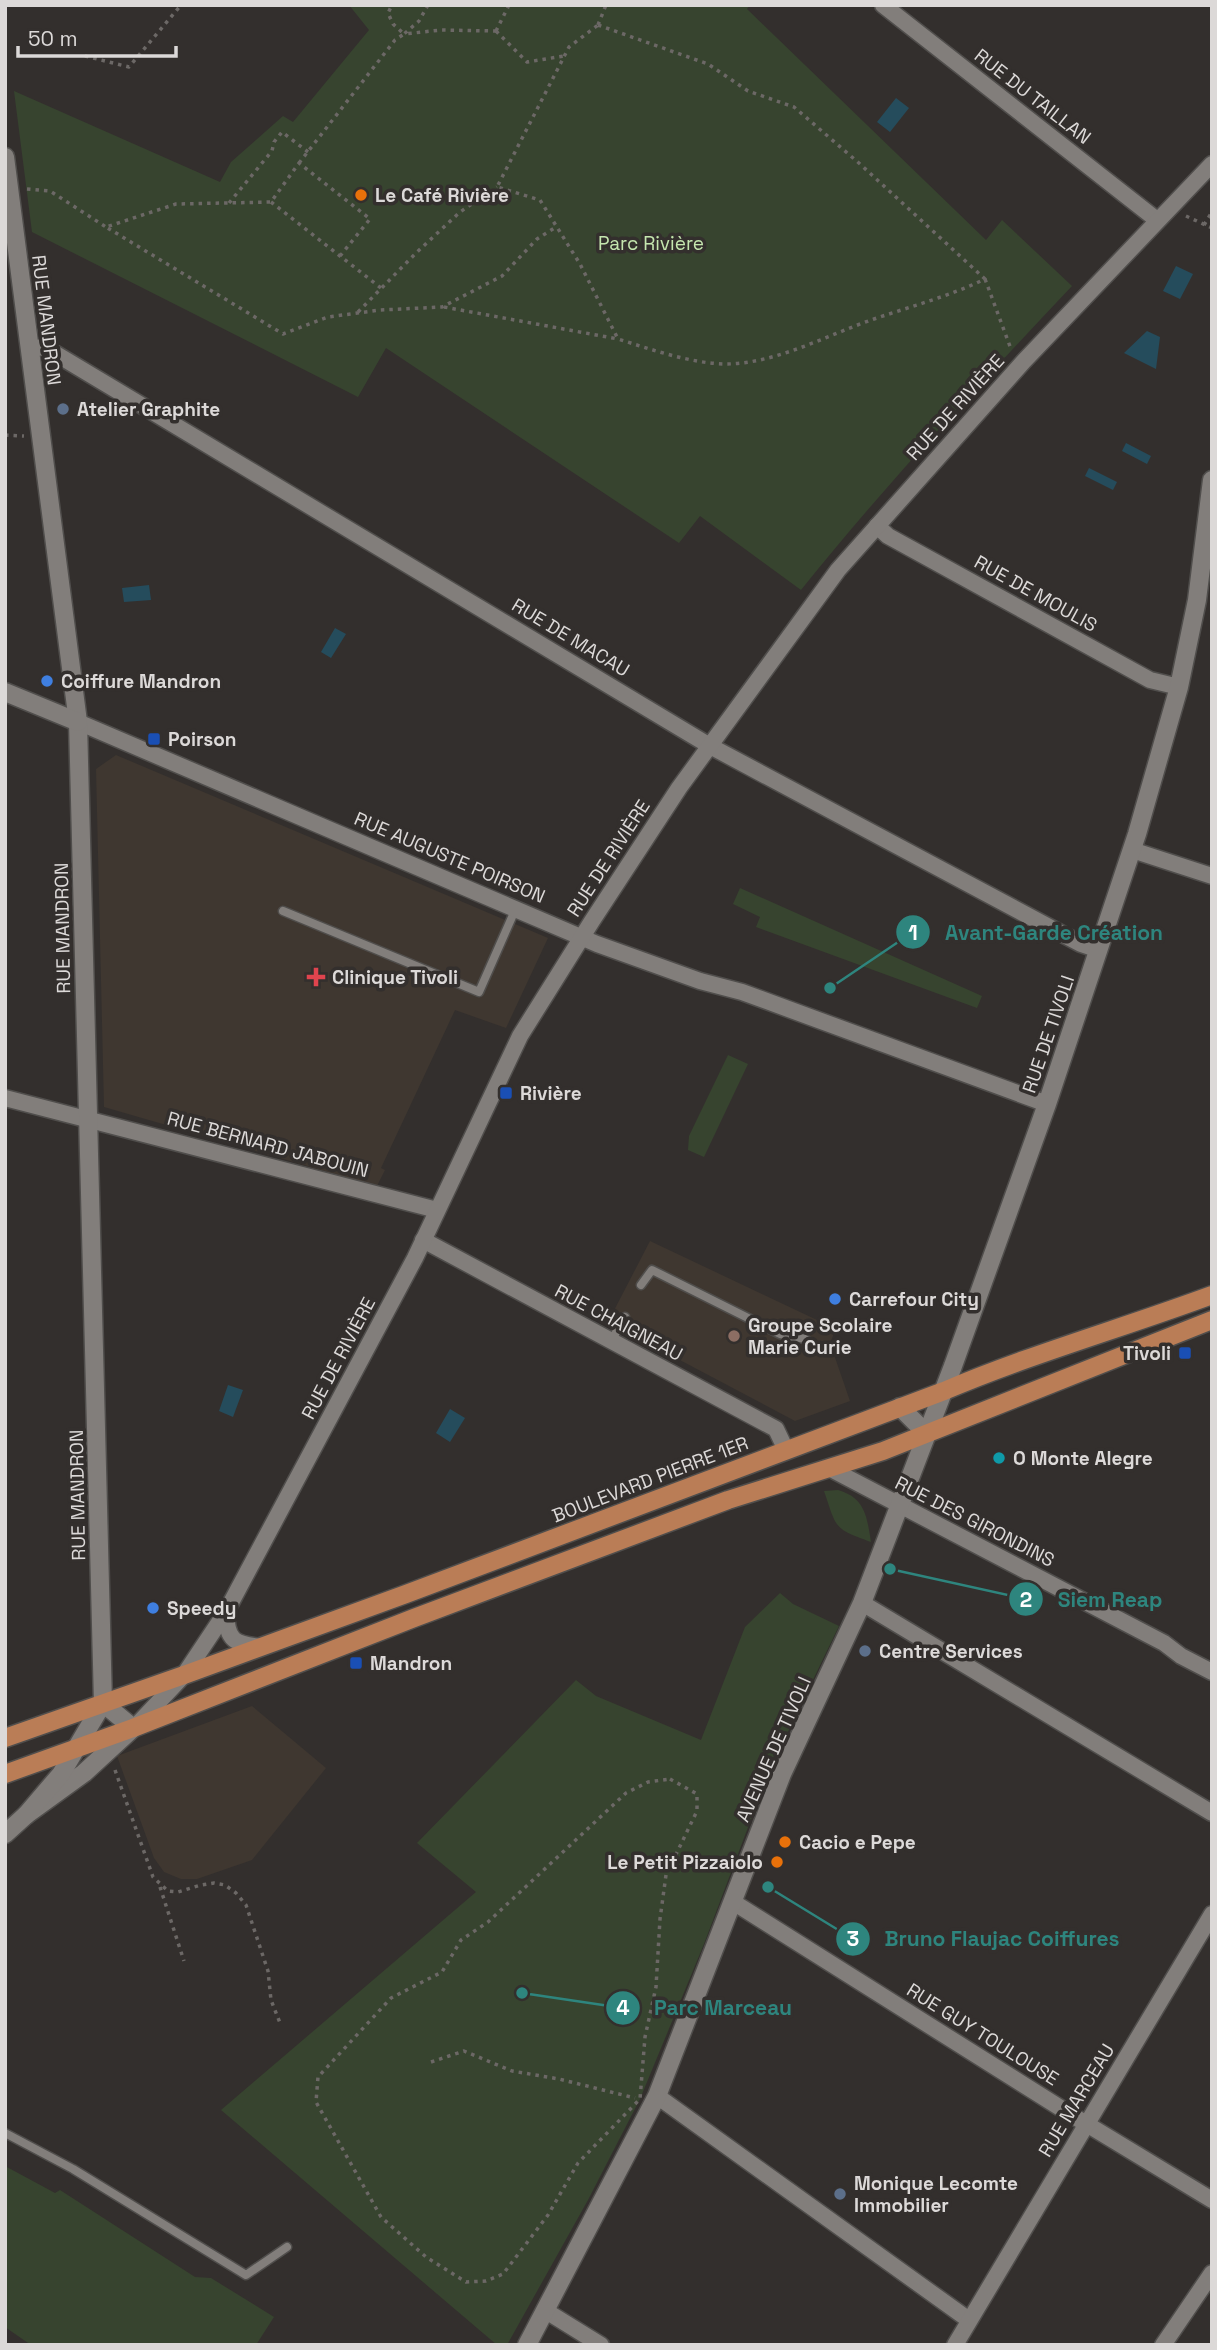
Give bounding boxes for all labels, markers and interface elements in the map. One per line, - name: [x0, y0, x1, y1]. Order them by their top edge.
- scale bar: [18, 14, 175, 58]
- text: 50 m: [28, 25, 78, 52]
- street label: RUE DU TAILLAN: [969, 43, 1096, 150]
- place label: Le Café Rivière: [375, 183, 509, 208]
- marker: Le Café Rivière: [353, 187, 369, 203]
- park label: Parc Rivière: [598, 231, 704, 256]
- street label: RUE MANDRON: [26, 253, 67, 387]
- street label: RUE DE RIVIÈRE: [901, 349, 1010, 466]
- place label: Atelier Graphite: [77, 397, 220, 422]
- marker: Atelier Graphite: [55, 401, 71, 417]
- street label: RUE DE MOULIS: [970, 549, 1102, 638]
- street label: RUE DE MACAU: [507, 592, 634, 682]
- place label: Coiffure Mandron: [61, 669, 221, 694]
- marker: Coiffure Mandron: [39, 673, 55, 689]
- place label: Poirson: [168, 727, 237, 752]
- marker: Poirson: [146, 731, 162, 747]
- street label: RUE DE RIVIÈRE: [561, 795, 656, 922]
- street label: RUE AUGUSTE POIRSON: [351, 806, 549, 909]
- street label: RUE MANDRON: [49, 862, 76, 994]
- callout: Avant-Garde Création: [896, 911, 1177, 953]
- text: 1: [908, 919, 918, 946]
- text: Avant-Garde Création: [945, 919, 1163, 946]
- place label: Clinique Tivoli: [332, 965, 458, 990]
- marker: Clinique Tivoli: [306, 967, 326, 987]
- street label: RUE DE TIVOLI: [1017, 972, 1080, 1096]
- place label: Rivière: [520, 1081, 582, 1106]
- marker: Rivière: [498, 1085, 514, 1101]
- street label: RUE BERNARD JABOUIN: [164, 1106, 371, 1183]
- street label: RUE CHAIGNEAU: [550, 1278, 687, 1367]
- place label: Carrefour City: [849, 1287, 979, 1312]
- marker: Carrefour City: [827, 1291, 843, 1307]
- street label: RUE DE RIVIÈRE: [296, 1293, 381, 1424]
- place label: Groupe Scolaire Marie Curie: [748, 1313, 893, 1360]
- marker: Groupe Scolaire Marie Curie: [726, 1328, 742, 1344]
- place label: Tivoli: [1123, 1341, 1171, 1366]
- marker: Tivoli: [1177, 1345, 1193, 1361]
- street label: RUE MANDRON: [64, 1429, 91, 1561]
- street label: BOULEVARD PIERRE 1ER: [549, 1430, 752, 1528]
- place label: O Monte Alegre: [1013, 1446, 1153, 1471]
- marker: O Monte Alegre: [991, 1450, 1007, 1466]
- street label: RUE DES GIRONDINS: [891, 1470, 1059, 1573]
- callout: Siem Reap: [1009, 1578, 1177, 1620]
- text: 2: [1020, 1586, 1032, 1613]
- text: Siem Reap: [1058, 1586, 1162, 1613]
- place label: Speedy: [167, 1596, 236, 1621]
- marker: Speedy: [145, 1600, 161, 1616]
- place label: Centre Services: [879, 1639, 1023, 1664]
- marker: Centre Services: [857, 1643, 873, 1659]
- place label: Mandron: [370, 1651, 452, 1676]
- marker: Mandron: [348, 1655, 364, 1671]
- street label: AVENUE DE TIVOLI: [730, 1672, 817, 1826]
- place label: Cacio e Pepe: [799, 1830, 916, 1855]
- marker: Cacio e Pepe: [777, 1834, 793, 1850]
- place label: Le Petit Pizzaiolo: [607, 1850, 763, 1875]
- marker: Le Petit Pizzaiolo: [769, 1854, 785, 1870]
- callout: Bruno Flaujac Coiffures: [836, 1918, 1134, 1960]
- text: 3: [847, 1925, 859, 1952]
- text: Bruno Flaujac Coiffures: [884, 1925, 1120, 1952]
- street label: RUE GUY TOULOUSE: [902, 1978, 1063, 2091]
- callout: Parc Marceau: [605, 1987, 806, 2029]
- text: 4: [616, 1994, 630, 2021]
- text: Parc Marceau: [654, 1994, 792, 2021]
- street label: RUE MARCEAU: [1033, 2039, 1120, 2162]
- place label: Monique Lecomte Immobilier: [854, 2171, 1018, 2218]
- marker: Monique Lecomte Immobilier: [832, 2186, 848, 2202]

